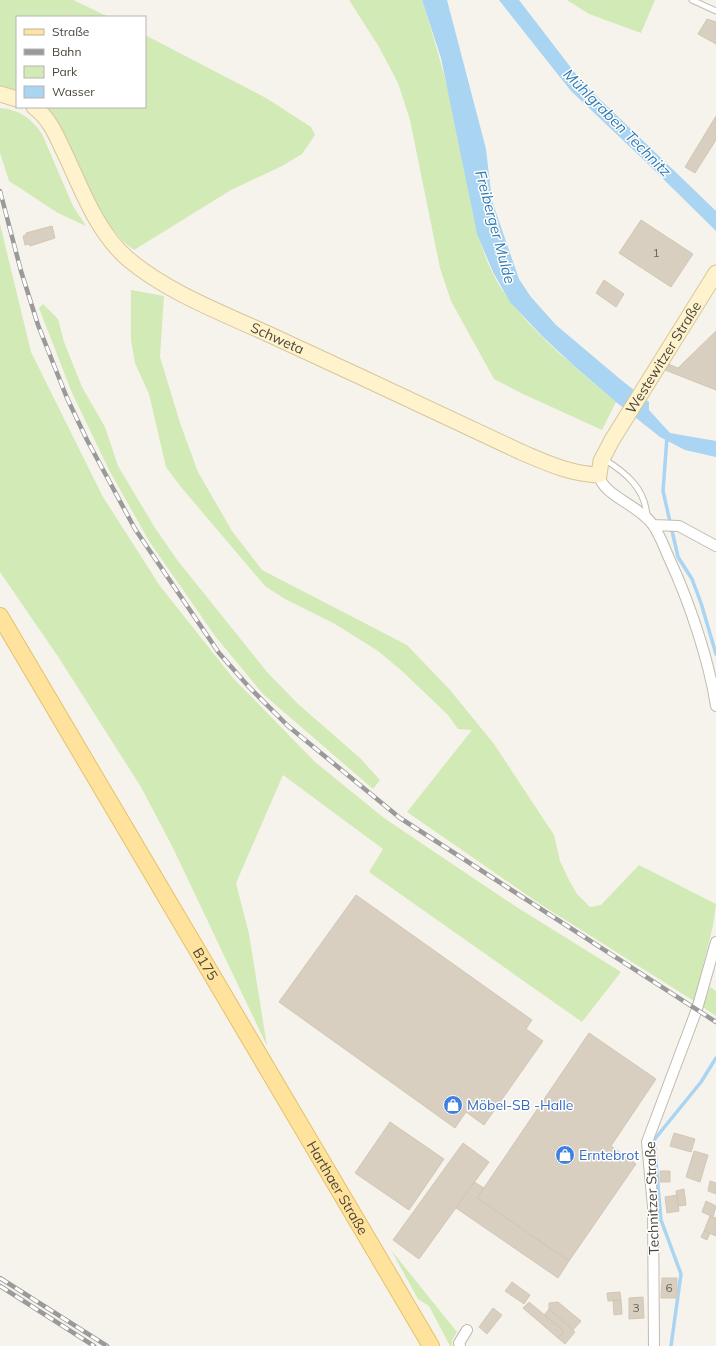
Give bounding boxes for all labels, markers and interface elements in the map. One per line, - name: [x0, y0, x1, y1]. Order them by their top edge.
- legend: [16, 16, 146, 108]
- text: Straße: [52, 24, 89, 39]
- text: Bahn: [52, 44, 81, 59]
- text: Park: [52, 64, 78, 79]
- water label: Mühlgraben Technitz: [559, 65, 675, 181]
- text: Wasser: [52, 84, 95, 99]
- water label: Freiberger Mulde: [471, 168, 520, 286]
- house number: 1: [652, 245, 660, 260]
- street label: Westewitzer Straße: [622, 298, 705, 417]
- street label: Schweta: [248, 318, 307, 358]
- street label: B175: [189, 944, 222, 983]
- shop icon: Möbel-SB -Halle: [442, 1094, 464, 1116]
- place label: Möbel-SB -Halle: [467, 1096, 573, 1114]
- street label: Harthaer Straße: [303, 1138, 372, 1238]
- street label: Technitzer Straße: [641, 1141, 663, 1255]
- shop icon: Erntebrot: [554, 1144, 576, 1166]
- place label: Erntebrot: [579, 1146, 639, 1164]
- house number: 6: [665, 1280, 673, 1295]
- house number: 3: [632, 1300, 640, 1315]

